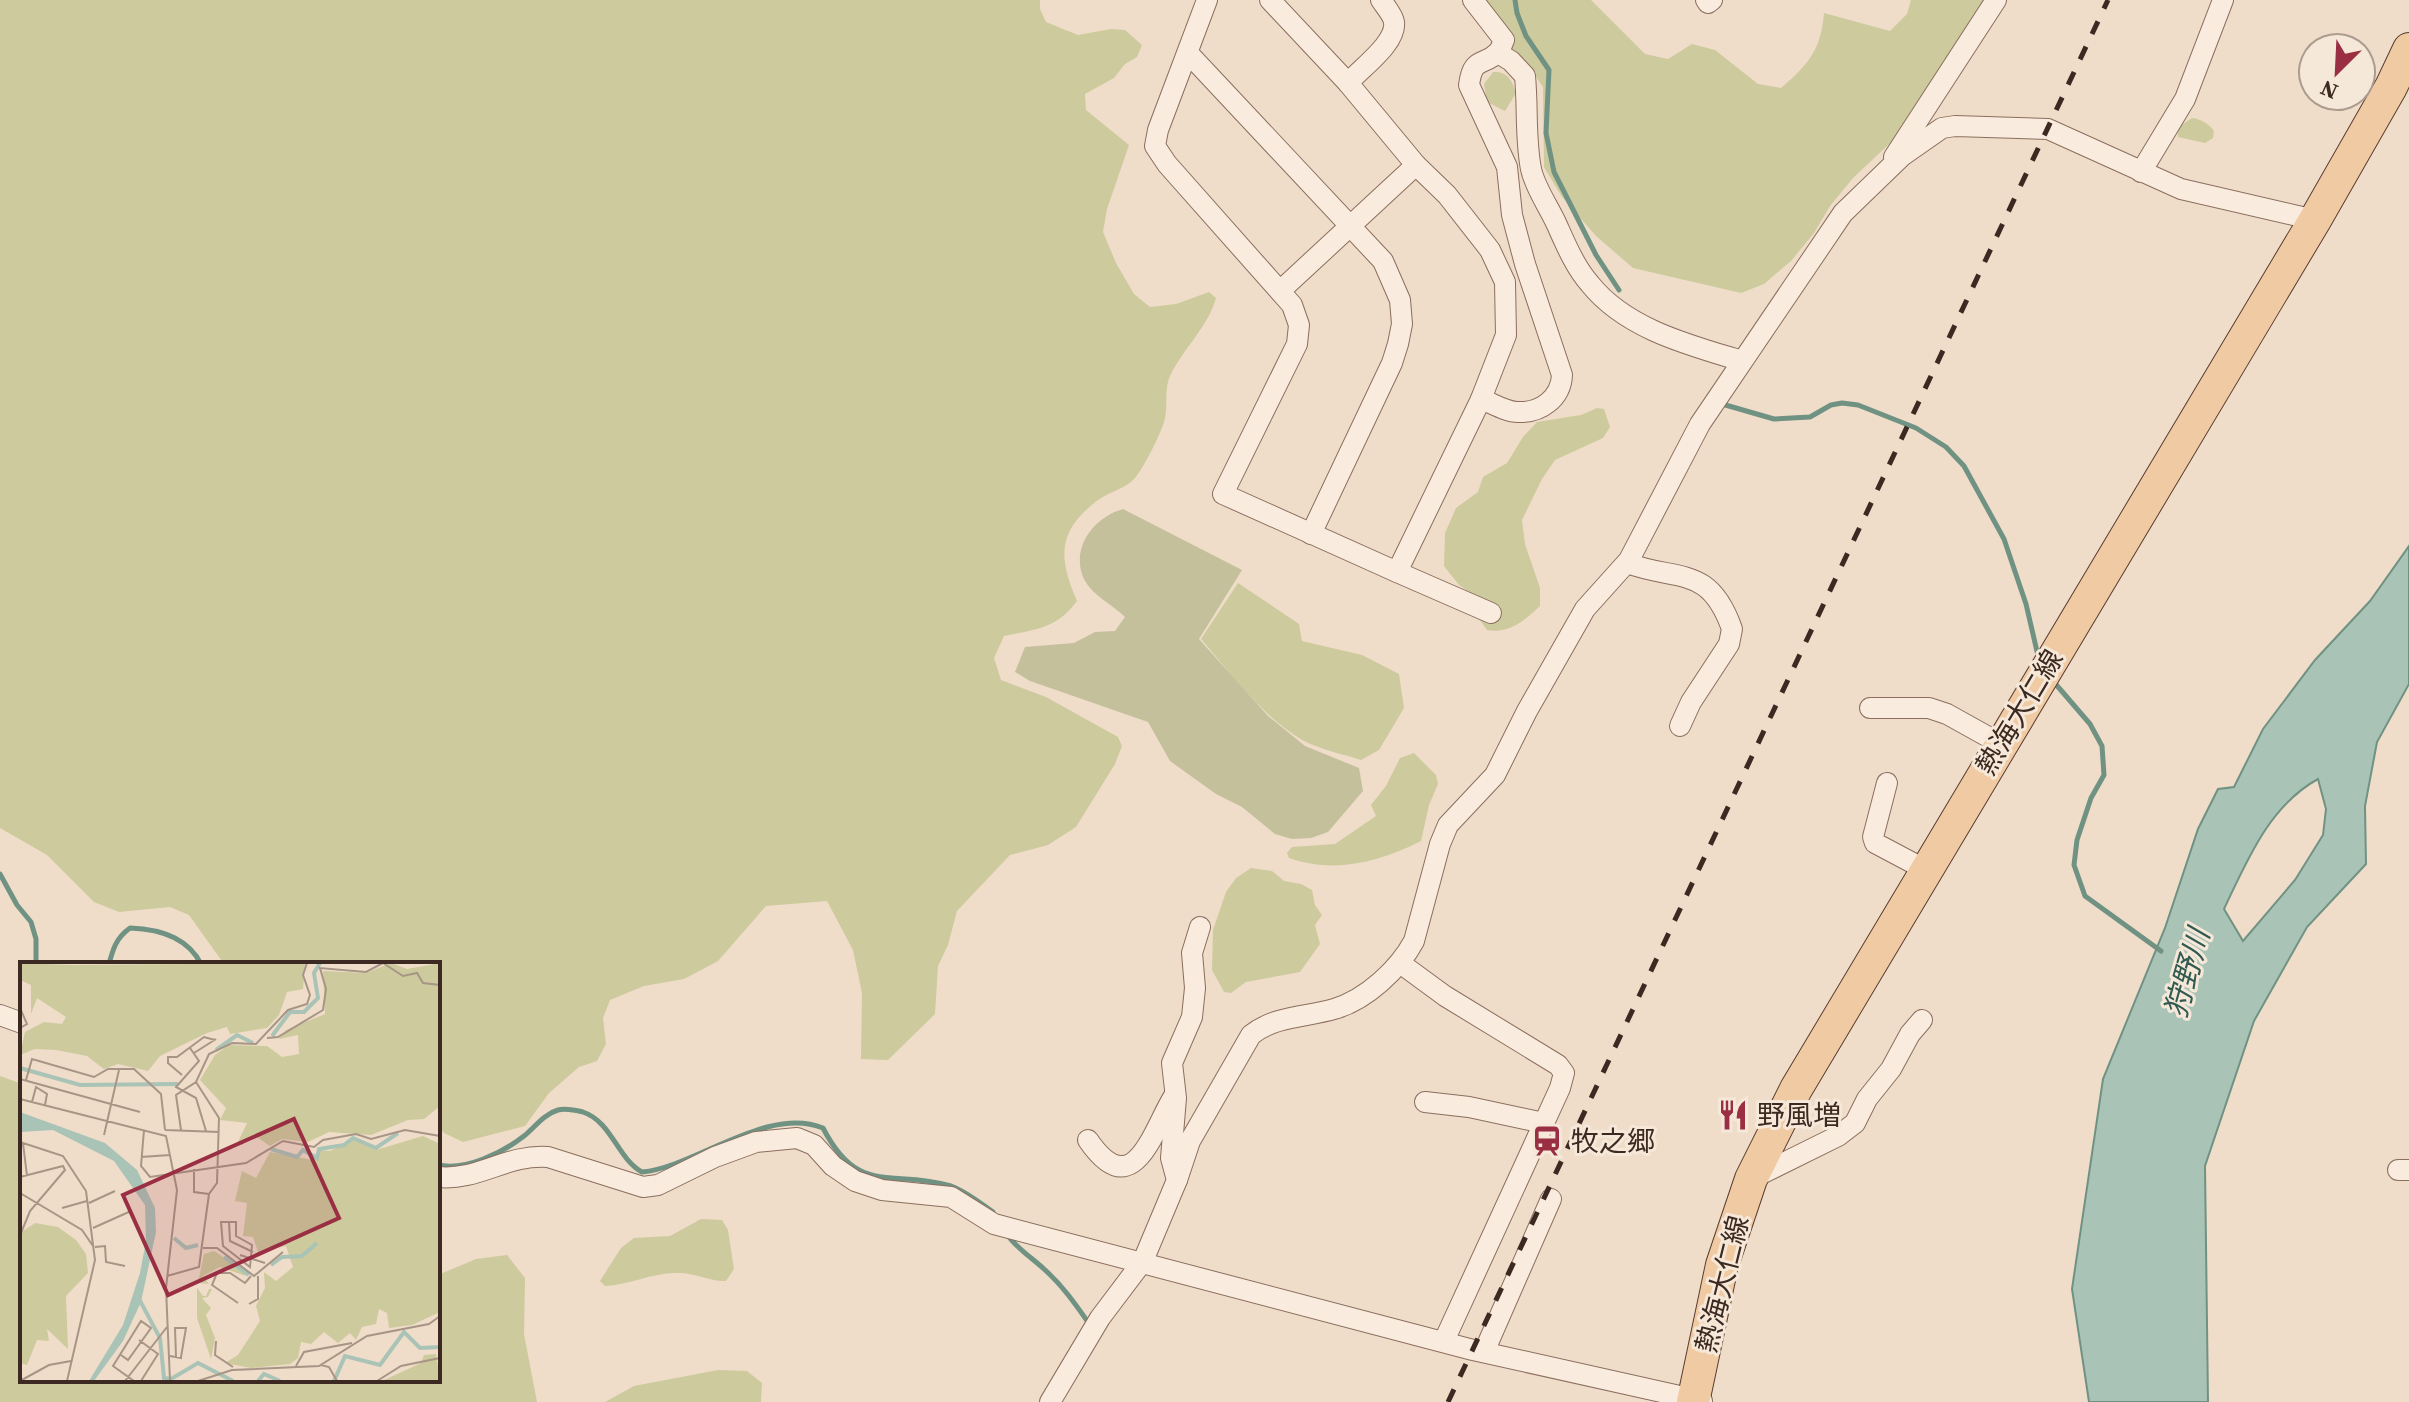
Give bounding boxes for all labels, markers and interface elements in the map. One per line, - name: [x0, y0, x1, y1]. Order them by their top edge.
- north arrow: [2297, 32, 2377, 112]
- text: N: [2315, 73, 2342, 107]
- street label: 熱海大仁線: [1967, 642, 2071, 782]
- water label: 狩野川: [2155, 921, 2220, 1022]
- inset map: [20, 962, 440, 1382]
- place label: 野風増: [1757, 1096, 1841, 1134]
- restaurant icon: 野風増: [1716, 1098, 1750, 1132]
- place label: 牧之郷: [1571, 1122, 1655, 1160]
- station icon: 牧之郷: [1530, 1124, 1564, 1158]
- street label: 熱海大仁線: [1687, 1211, 1757, 1357]

